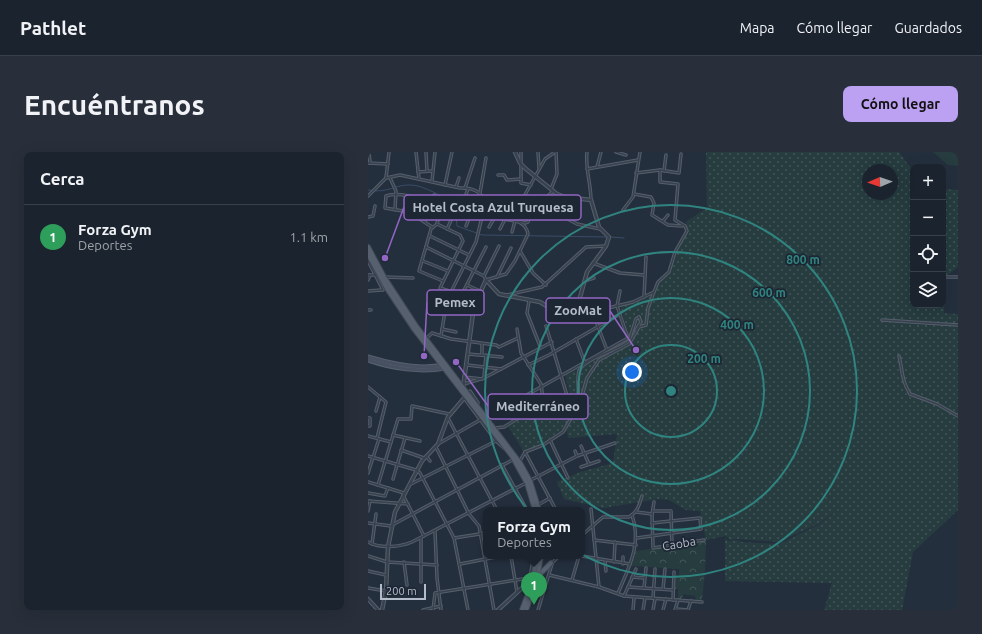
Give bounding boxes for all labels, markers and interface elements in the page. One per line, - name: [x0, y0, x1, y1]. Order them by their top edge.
- text: Pathlet: [20, 17, 86, 39]
- text: Mapa: [740, 20, 775, 36]
- text: Cómo llegar: [797, 20, 872, 36]
- text: Guardados: [894, 20, 962, 36]
- button: Cómo llegar: [843, 86, 958, 122]
- text: Encuéntranos: [24, 89, 205, 120]
- north arrow: [862, 164, 898, 200]
- map controls: [910, 164, 946, 308]
- button: +: [910, 164, 946, 200]
- text: Cerca: [40, 169, 85, 188]
- callout: Hotel Costa Azul Turquesa: [404, 195, 581, 220]
- text: Hotel Costa Azul Turquesa: [412, 200, 574, 214]
- button: −: [910, 200, 946, 236]
- text: Forza Gym: [78, 221, 152, 238]
- text: 1: [49, 230, 57, 244]
- text: 1.1 km: [289, 230, 328, 244]
- button: locate: [910, 236, 946, 272]
- text: Deportes: [78, 238, 132, 252]
- text: 800 m: [786, 253, 820, 266]
- button: layers: [910, 272, 946, 308]
- text: 600 m: [752, 286, 786, 299]
- callout: Pemex: [427, 290, 484, 315]
- text: Pemex: [434, 295, 476, 309]
- callout: ZooMat: [546, 298, 610, 323]
- text: ZooMat: [554, 303, 602, 317]
- text: 400 m: [720, 318, 754, 331]
- text: 200 m: [687, 352, 721, 365]
- your location: [622, 362, 642, 382]
- centre of rings: [664, 384, 678, 398]
- callout: Mediterráneo: [488, 394, 588, 419]
- text: Mediterráneo: [496, 399, 580, 413]
- popup: [483, 507, 585, 559]
- text: Forza Gym: [497, 518, 571, 535]
- street label: Caoba: [661, 534, 697, 553]
- text: Deportes: [497, 535, 552, 549]
- pin: 1: [521, 572, 547, 605]
- scale bar: [380, 582, 426, 601]
- text: 200 m: [386, 585, 417, 597]

